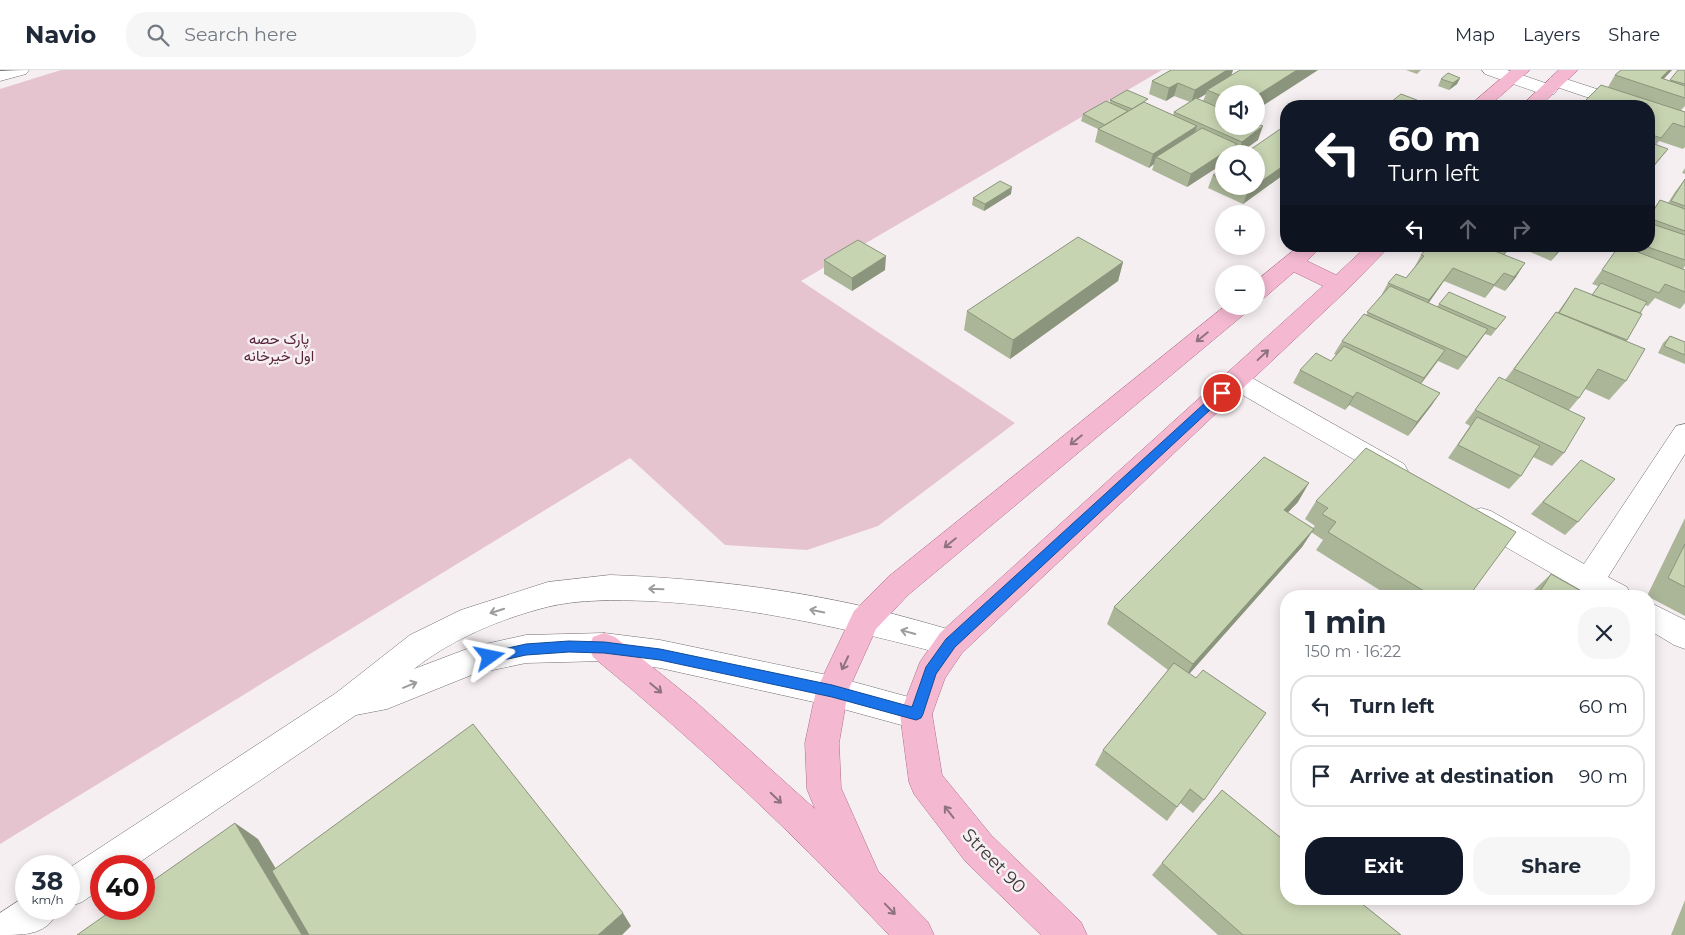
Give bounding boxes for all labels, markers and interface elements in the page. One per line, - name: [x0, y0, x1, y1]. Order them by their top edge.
- search box: [126, 12, 476, 57]
- text: Navio: [25, 20, 96, 49]
- icon: search: [144, 21, 172, 49]
- text: Search here: [184, 23, 297, 46]
- text: Map: [1455, 24, 1495, 46]
- text: Layers: [1523, 24, 1580, 46]
- text: Share: [1608, 24, 1660, 46]
- map controls: [1215, 85, 1265, 315]
- button: sound: [1215, 85, 1265, 135]
- text: 60 m: [1388, 117, 1481, 160]
- icon: left: [1305, 120, 1370, 185]
- button: search: [1215, 145, 1265, 195]
- text: Turn left: [1388, 160, 1480, 187]
- button: +: [1215, 205, 1265, 255]
- icon: left: [1401, 215, 1429, 243]
- icon: ahead: [1454, 215, 1482, 243]
- icon: right: [1507, 215, 1535, 243]
- button: −: [1215, 265, 1265, 315]
- park label: پارک حصه اول خیرخانه: [244, 329, 314, 365]
- one-way arrow: [1196, 332, 1209, 343]
- one-way arrow: [1257, 349, 1270, 361]
- pin: [1201, 372, 1243, 414]
- icon: arrive: [1208, 379, 1236, 407]
- one-way arrow: [1070, 435, 1083, 446]
- one-way arrow: [944, 538, 957, 549]
- one-way arrow: [648, 584, 664, 594]
- text: 1 min: [1305, 604, 1386, 641]
- one-way arrow: [489, 606, 505, 616]
- one-way arrow: [809, 606, 825, 616]
- button: close: [1578, 607, 1630, 659]
- one-way arrow: [900, 626, 916, 636]
- position arrow: [463, 630, 515, 682]
- text: 150 m · 16:22: [1305, 642, 1401, 661]
- one-way arrow: [840, 655, 849, 670]
- one-way arrow: [402, 679, 417, 689]
- one-way arrow: [649, 682, 662, 693]
- icon: left: [1307, 692, 1335, 720]
- text: Turn left: [1350, 695, 1435, 718]
- text: 60 m: [1579, 695, 1628, 718]
- icon: arrive: [1307, 762, 1335, 790]
- text: Arrive at destination: [1350, 765, 1554, 788]
- text: 90 m: [1579, 765, 1628, 788]
- one-way arrow: [769, 792, 782, 804]
- one-way arrow: [944, 806, 955, 819]
- street label: Street 90: [958, 824, 1030, 898]
- button: Exit: [1305, 837, 1463, 895]
- button: Share: [1473, 837, 1630, 895]
- speed limit sign: 40: [90, 855, 155, 920]
- text: 38: [32, 866, 63, 896]
- text: km/h: [31, 892, 64, 907]
- one-way arrow: [884, 902, 896, 915]

